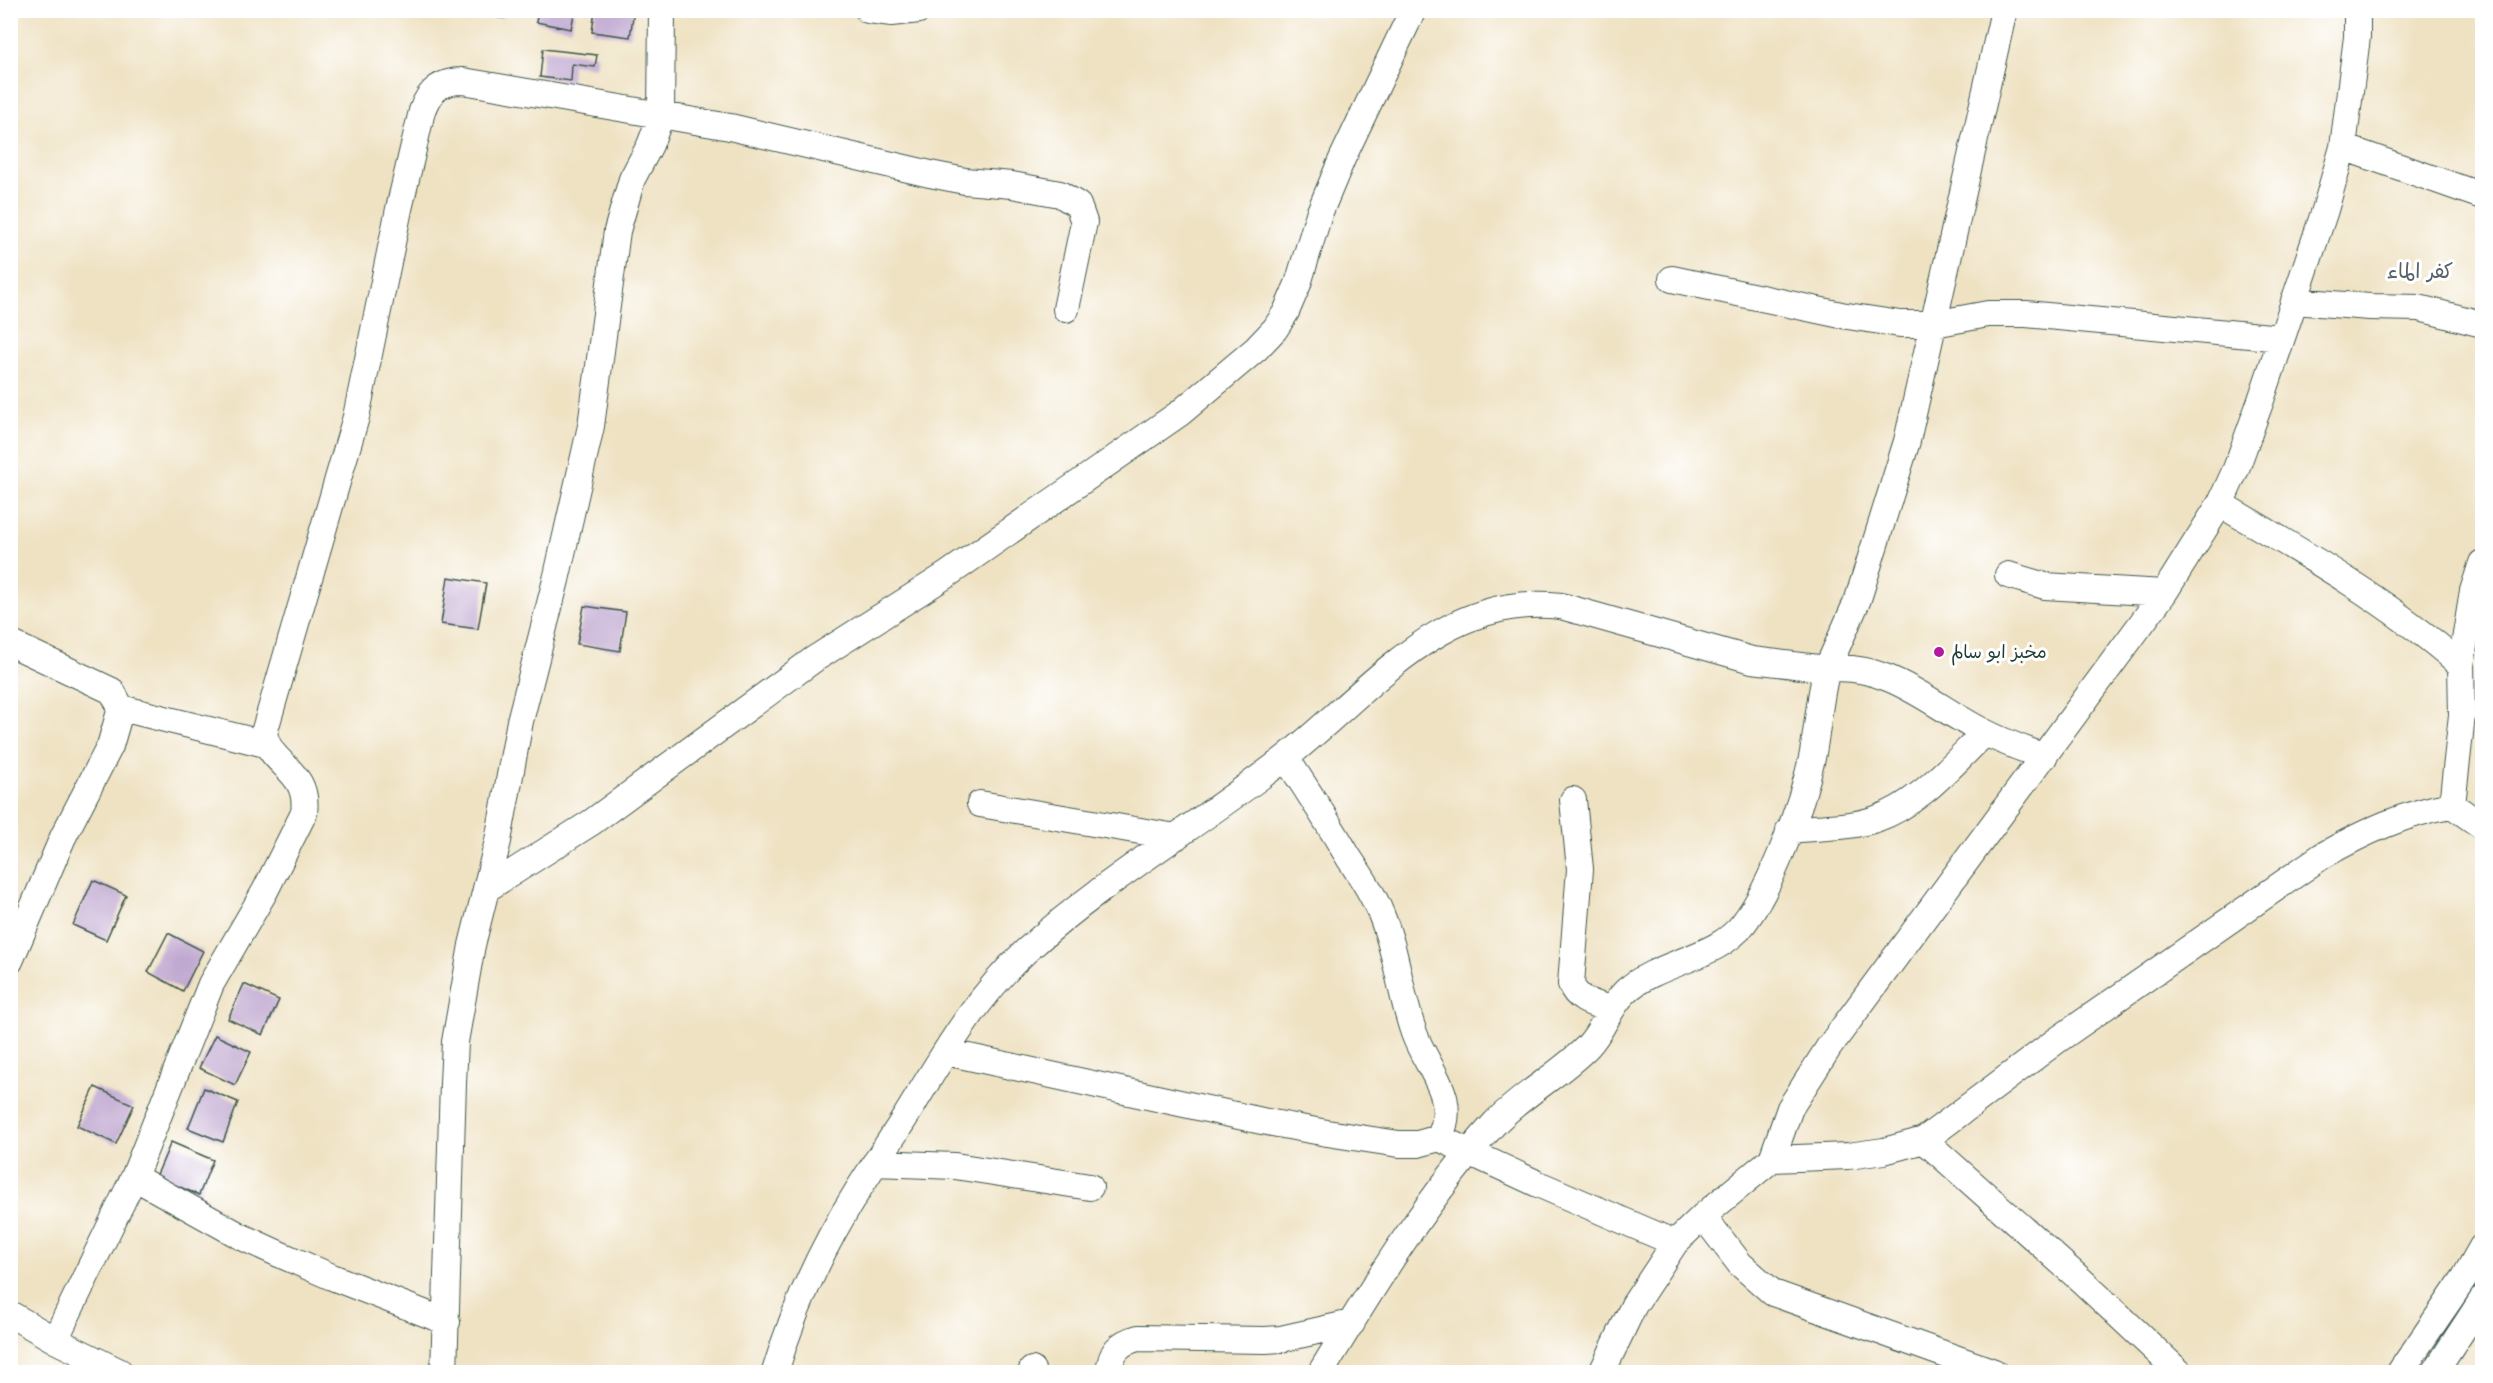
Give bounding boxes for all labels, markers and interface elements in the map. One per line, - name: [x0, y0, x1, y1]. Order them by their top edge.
- district label: كفر الماء: [2387, 253, 2453, 285]
- place label: مخبز ابو سالم: [1951, 637, 2047, 666]
- marker: مخبز ابو سالم: [1932, 645, 1946, 659]

